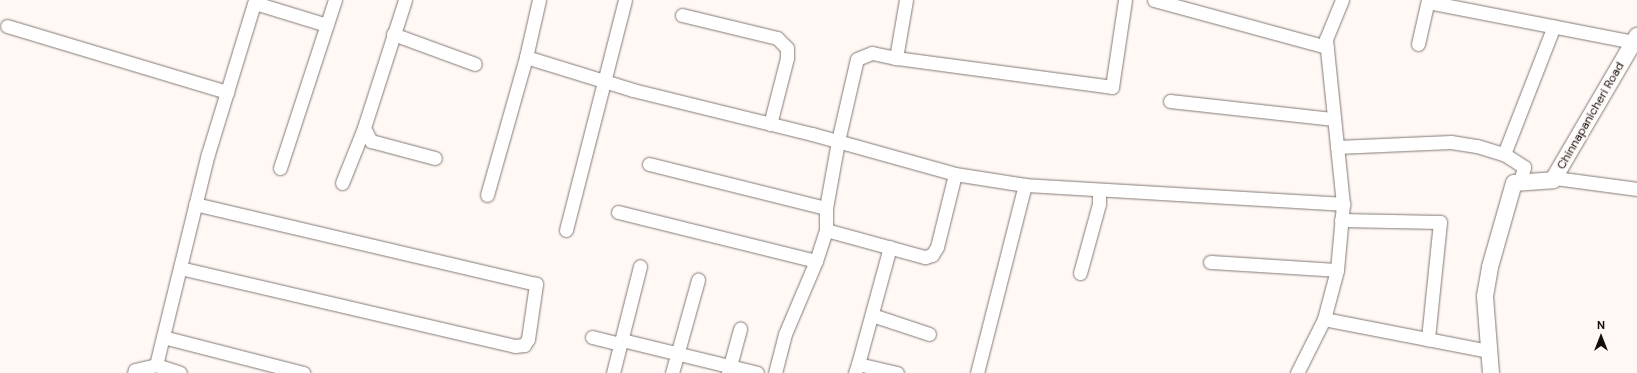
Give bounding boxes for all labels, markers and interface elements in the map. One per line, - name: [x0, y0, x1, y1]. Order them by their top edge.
- street label: Chinnapanicheri Road: [1554, 60, 1628, 172]
- north arrow: [1581, 317, 1621, 357]
- text: N: [1597, 318, 1605, 332]

